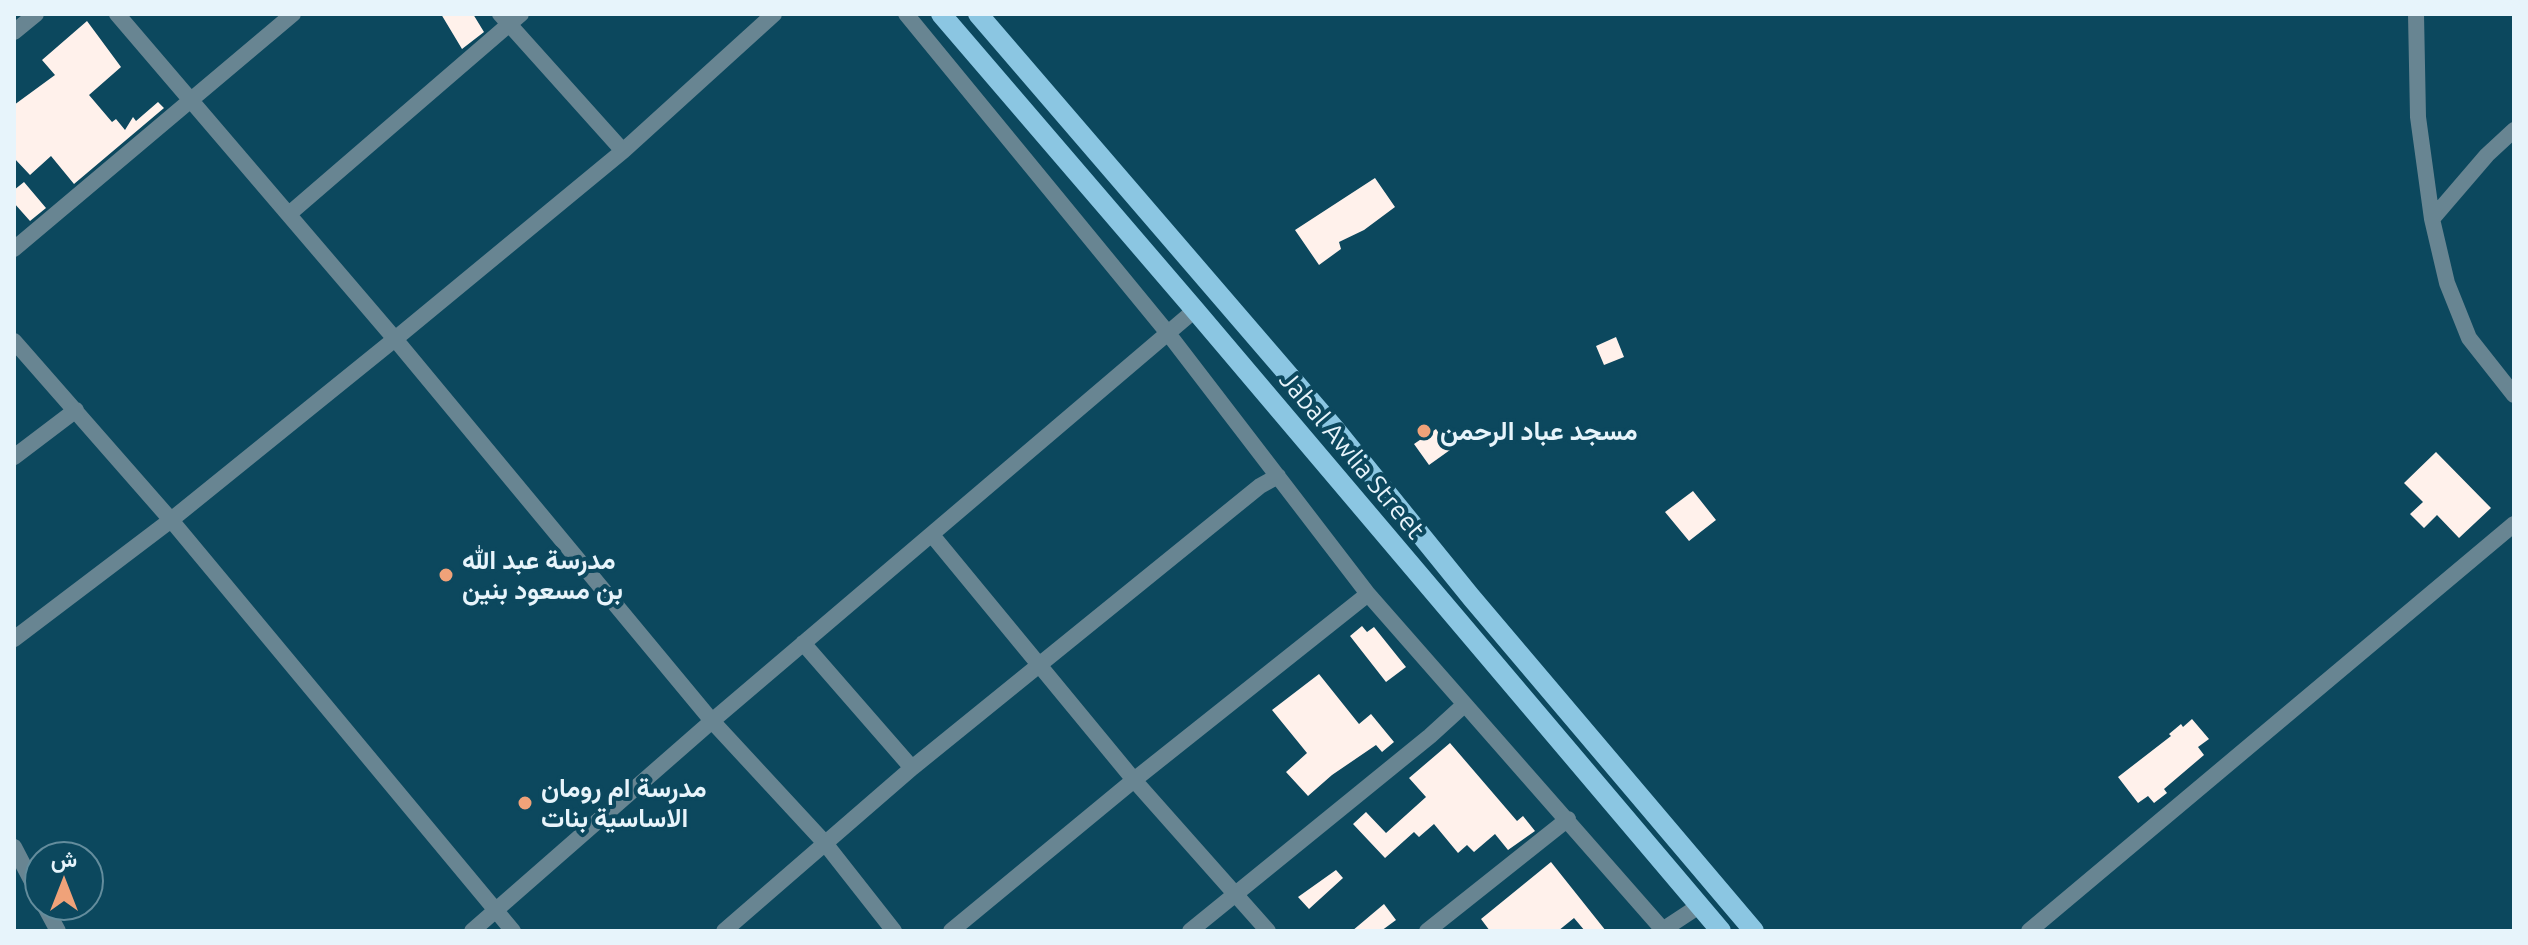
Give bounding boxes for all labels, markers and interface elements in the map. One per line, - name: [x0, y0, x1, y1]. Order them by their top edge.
- street label: Jabal Awlia Street: [1273, 365, 1431, 545]
- place label: مسجد عباد الرحمن: [1440, 415, 1638, 447]
- marker: مسجد عباد الرحمن: [1415, 422, 1433, 440]
- place label: مدرسة عبد الله بن مسعود بنين: [462, 544, 623, 606]
- marker: مدرسة عبد الله بن مسعود بنين: [437, 566, 455, 584]
- place label: مدرسة ام رومان الاساسية بنات: [541, 772, 707, 834]
- marker: مدرسة ام رومان الاساسية بنات: [516, 794, 534, 812]
- north arrow: [24, 841, 104, 921]
- text: ش: [51, 846, 77, 871]

